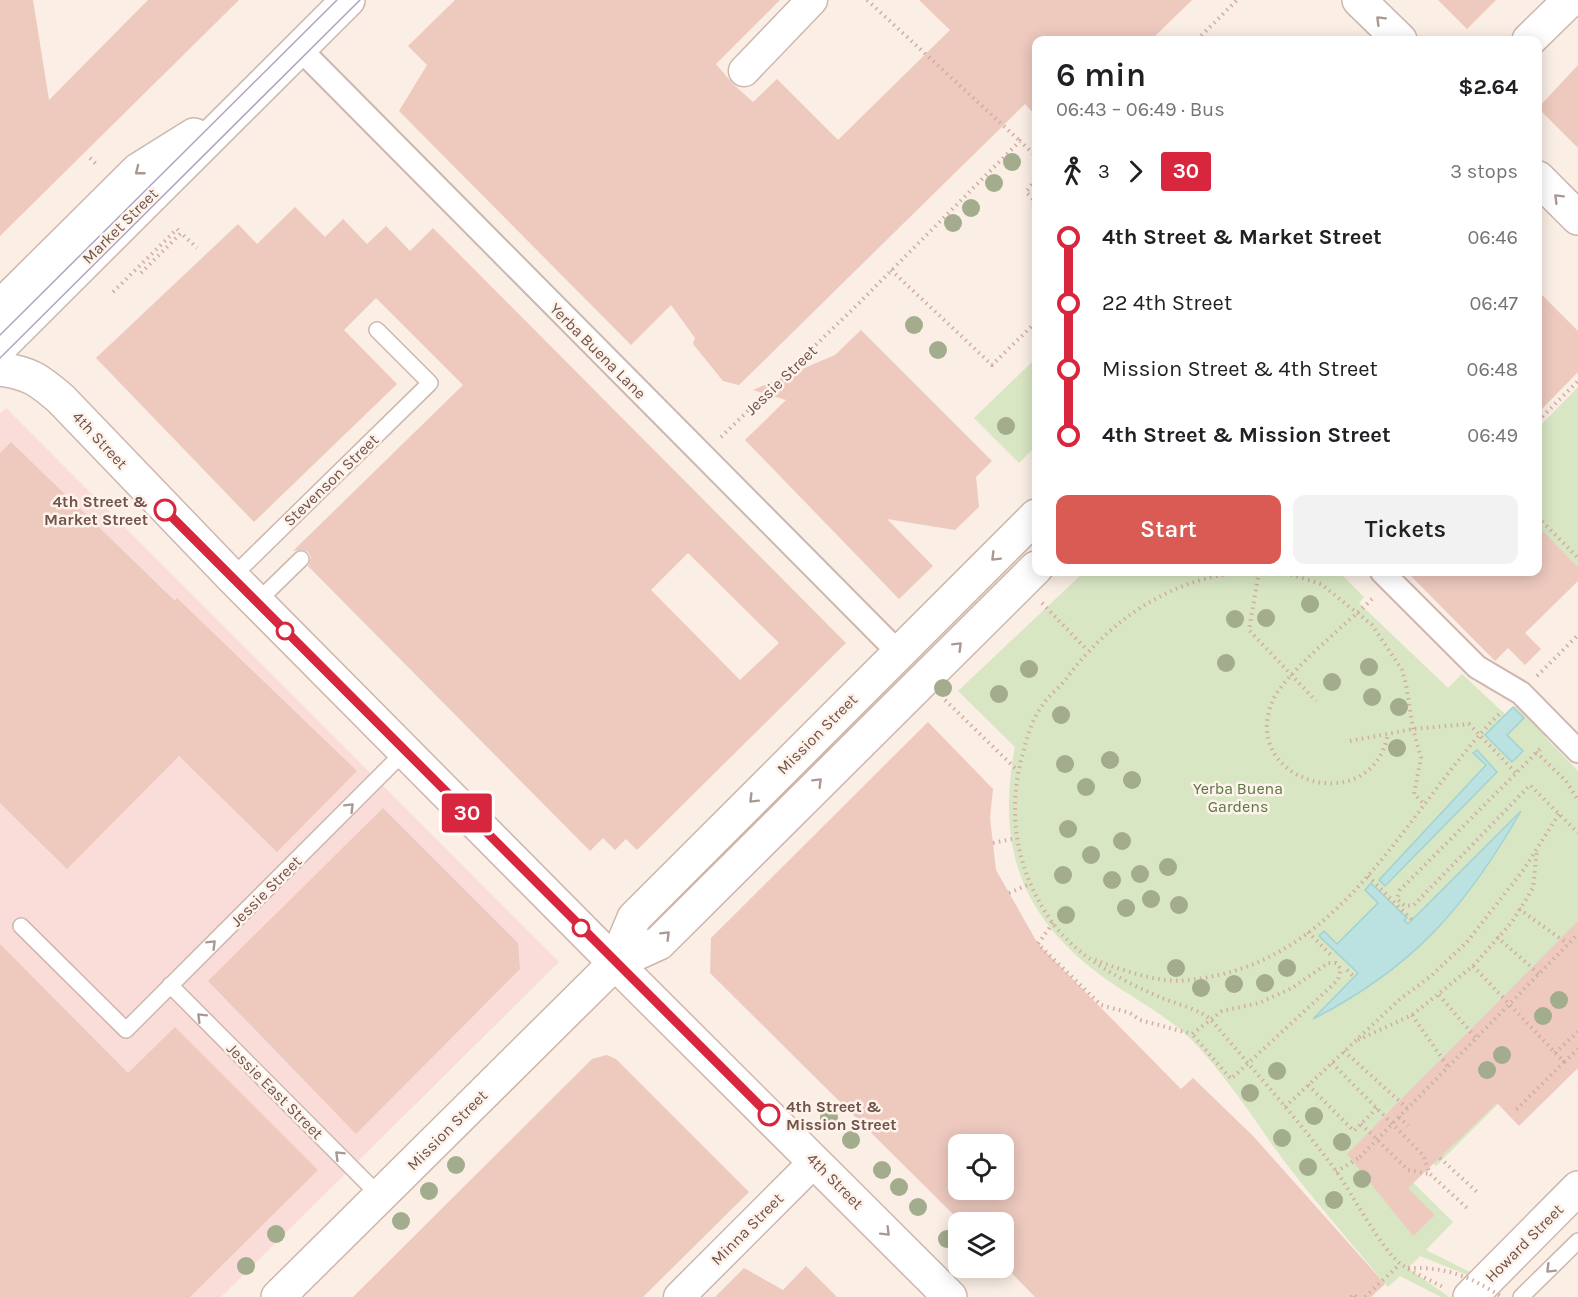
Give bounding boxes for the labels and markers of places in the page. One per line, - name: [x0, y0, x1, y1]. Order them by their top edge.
- place label: 4th Street & Market Street: [44, 492, 148, 529]
- marker: 4th Street & Market Street: [154, 499, 176, 521]
- unlabelled marker: [276, 622, 294, 640]
- unlabelled marker: [572, 919, 590, 937]
- place label: 4th Street & Mission Street: [786, 1097, 897, 1134]
- marker: 4th Street & Mission Street: [758, 1104, 780, 1126]

